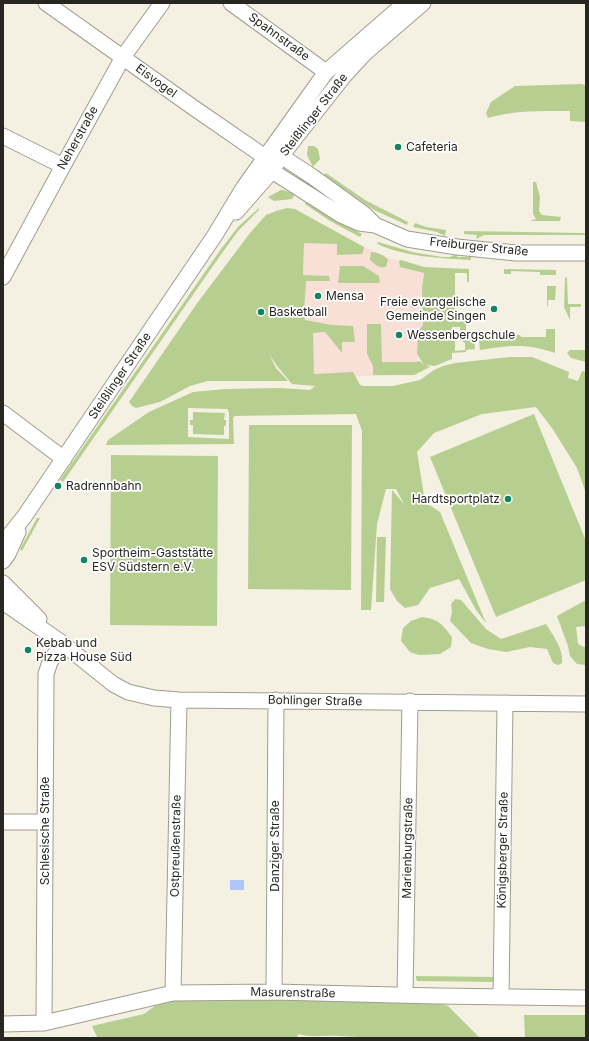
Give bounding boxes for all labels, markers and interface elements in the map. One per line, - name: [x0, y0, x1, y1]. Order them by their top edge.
- street label: Spahnstraße: [246, 10, 312, 64]
- street label: Eisvogel: [133, 61, 179, 101]
- street label: Steißlinger Straße: [277, 71, 351, 159]
- street label: Neherstraße: [55, 104, 101, 172]
- place label: Cafeteria: [406, 140, 458, 154]
- marker: Cafeteria: [393, 142, 403, 152]
- street label: Freiburger Straße: [429, 235, 529, 259]
- place label: Mensa: [326, 289, 364, 303]
- marker: Mensa: [313, 291, 323, 301]
- place label: Freie evangelische Gemeinde Singen: [380, 295, 486, 323]
- marker: Freie evangelische Gemeinde Singen: [489, 304, 499, 314]
- place label: Basketball: [269, 305, 327, 319]
- marker: Basketball: [256, 307, 266, 317]
- place label: Wessenbergschule: [407, 328, 515, 342]
- street label: Steißlinger Straße: [86, 330, 154, 422]
- marker: Wessenbergschule: [394, 330, 404, 340]
- place label: Radrennbahn: [66, 479, 142, 493]
- marker: Radrennbahn: [53, 481, 63, 491]
- place label: Hardtsportplatz: [412, 492, 500, 506]
- marker: Hardtsportplatz: [503, 494, 513, 504]
- place label: Sportheim-Gaststätte ESV Südstern e.V.: [92, 546, 213, 574]
- marker: Sportheim-Gaststätte ESV Südstern e.V.: [79, 555, 89, 565]
- place label: Kebab und Pizza House Süd: [36, 636, 132, 664]
- marker: Kebab und Pizza House Süd: [23, 645, 33, 655]
- street label: Bohlinger Straße: [268, 693, 362, 709]
- street label: Schlesische Straße: [38, 777, 52, 885]
- street label: Königsberger Straße: [495, 792, 511, 908]
- street label: Ostpreußenstraße: [168, 795, 184, 897]
- street label: Marienburgstraße: [400, 797, 416, 899]
- street label: Danziger Straße: [268, 800, 282, 892]
- street label: Masurenstraße: [250, 985, 336, 1001]

